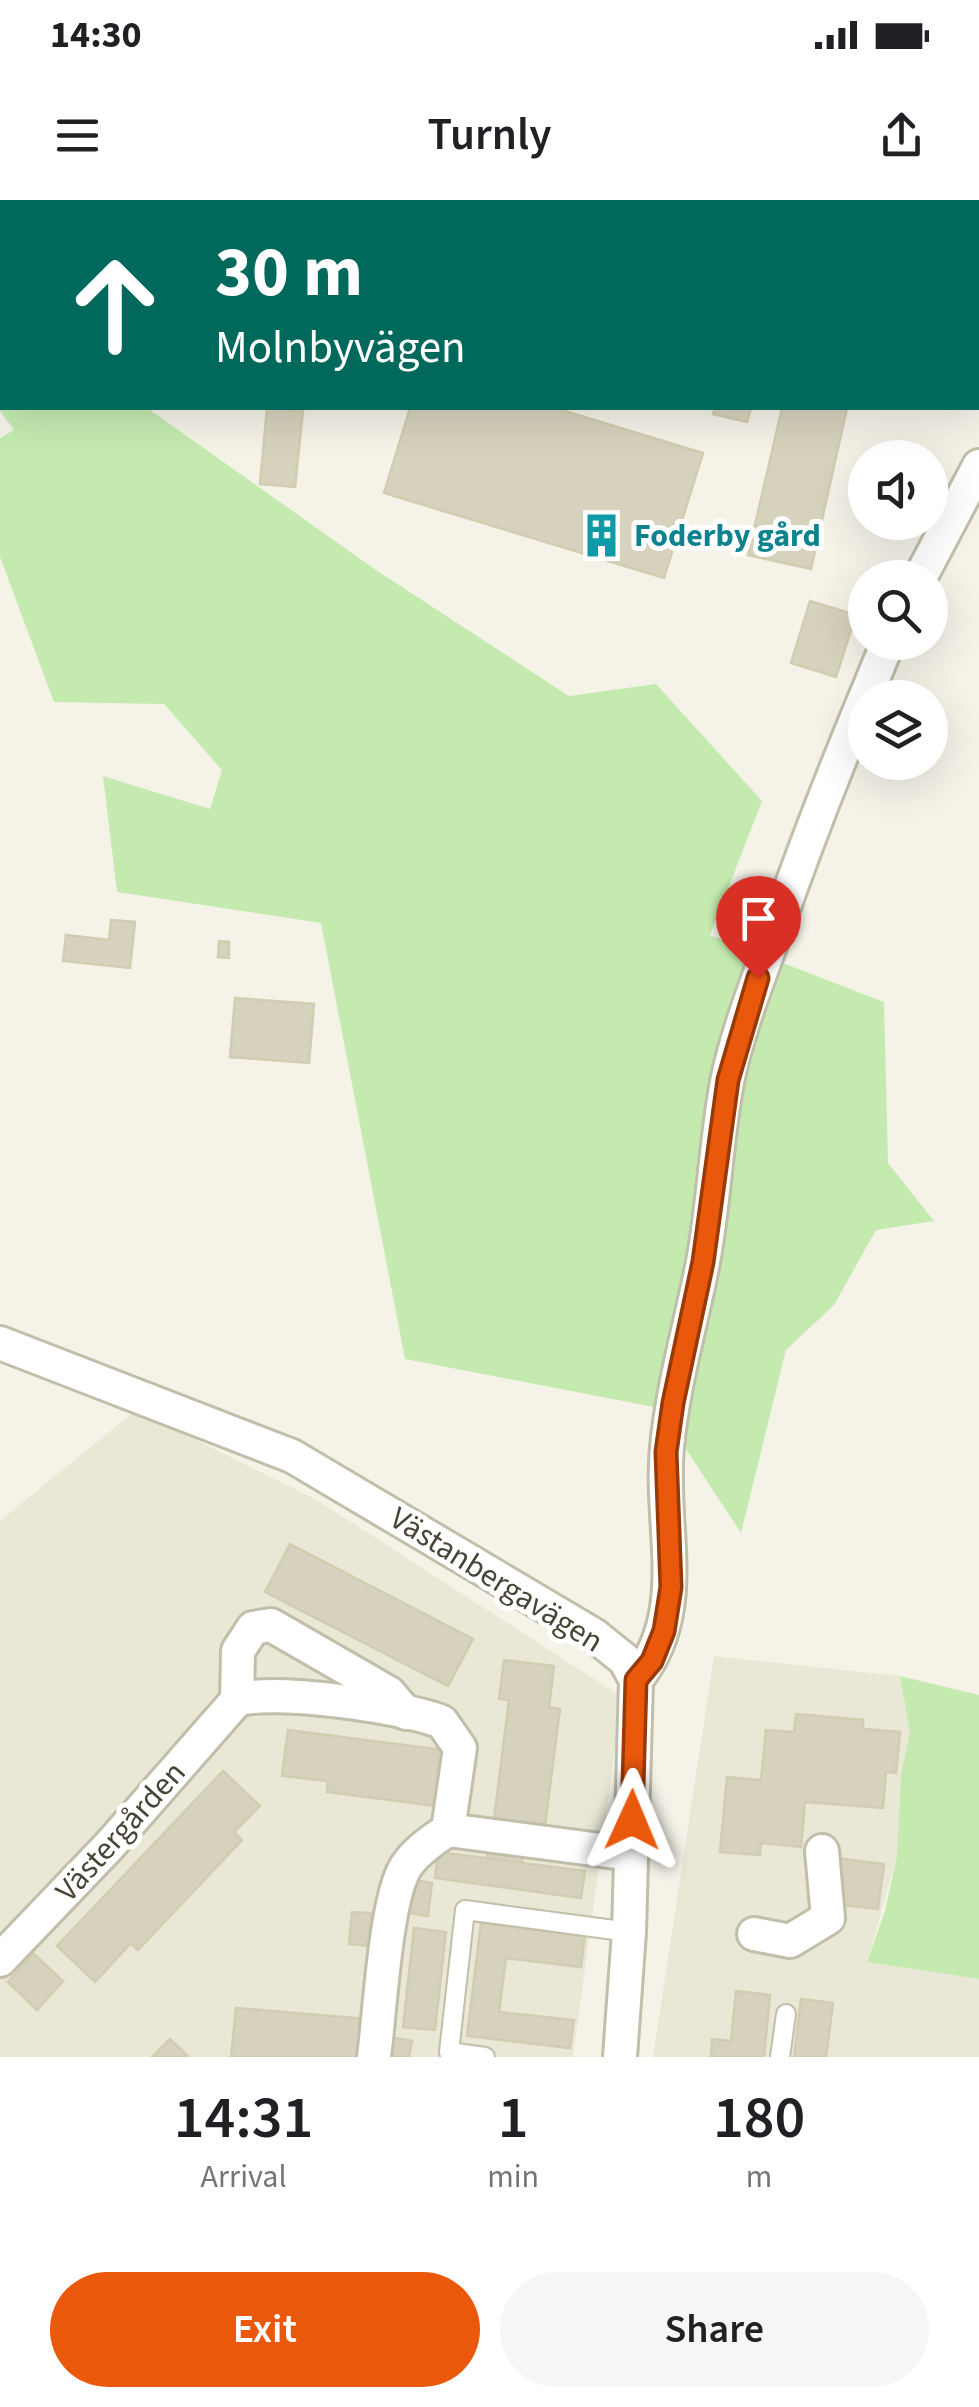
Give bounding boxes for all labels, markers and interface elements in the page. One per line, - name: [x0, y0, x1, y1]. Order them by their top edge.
- text: 14:30: [50, 8, 142, 62]
- text: Turnly: [427, 103, 552, 167]
- icon: menu: [50, 108, 105, 163]
- icon: share: [874, 108, 929, 163]
- text: 30 m: [215, 223, 363, 323]
- icon: ahead: [50, 240, 180, 370]
- text: Molnbyvägen: [215, 316, 466, 380]
- map controls: [848, 440, 948, 780]
- button: sound: [848, 440, 948, 540]
- building icon: Foderby gård: [577, 511, 625, 559]
- place label: Foderby gård: [634, 513, 821, 559]
- button: search: [848, 560, 948, 660]
- button: layers: [848, 680, 948, 780]
- pin: [716, 876, 801, 979]
- icon: arrive: [731, 891, 786, 946]
- street label: Västanbergavägen: [381, 1496, 612, 1664]
- street label: Västergården: [45, 1751, 197, 1912]
- position arrow: [580, 1768, 684, 1872]
- text: 14:31: [174, 2076, 313, 2161]
- text: 1: [498, 2076, 529, 2161]
- text: 180: [713, 2076, 805, 2161]
- text: Arrival: [201, 2154, 287, 2200]
- text: min: [487, 2154, 539, 2200]
- text: m: [746, 2154, 772, 2200]
- button: Exit: [50, 2272, 480, 2387]
- button: Share: [500, 2272, 929, 2387]

